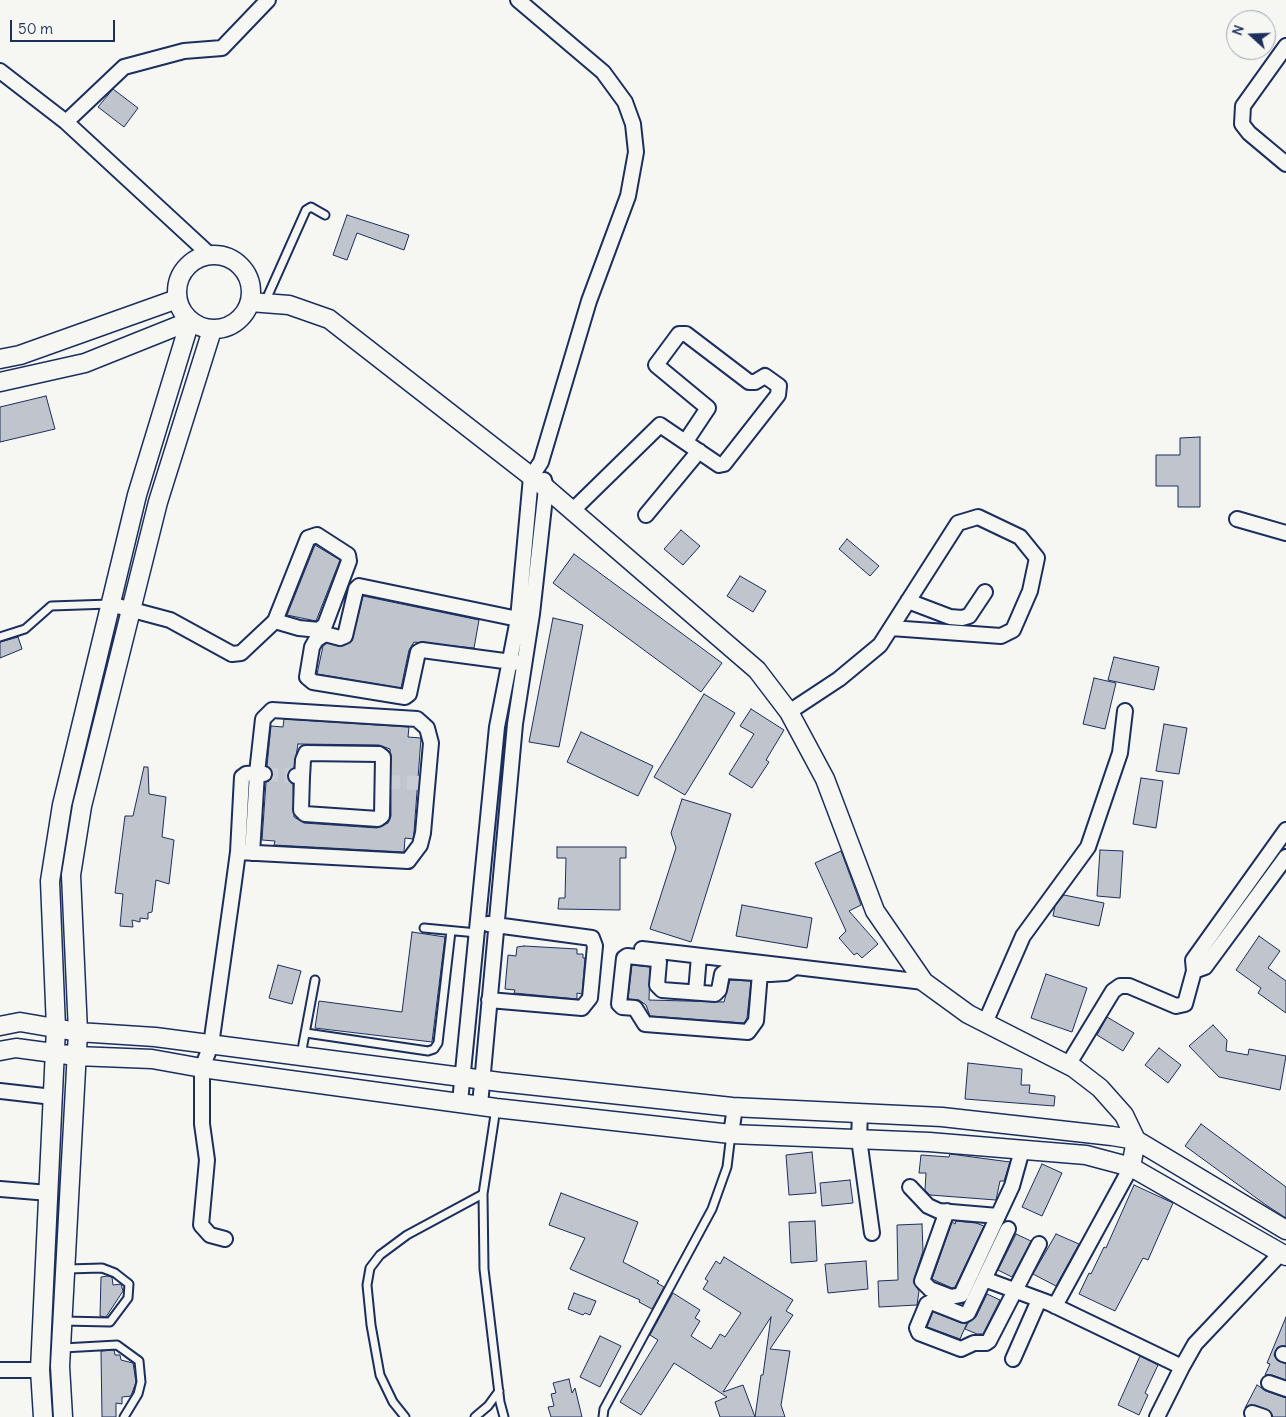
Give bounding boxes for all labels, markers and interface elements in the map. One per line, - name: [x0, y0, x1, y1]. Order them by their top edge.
- scale bar: [12, 10, 118, 42]
- north arrow: [1226, 10, 1276, 60]
- text: 50 m: [18, 19, 53, 38]
- text: N: [1228, 23, 1248, 38]

